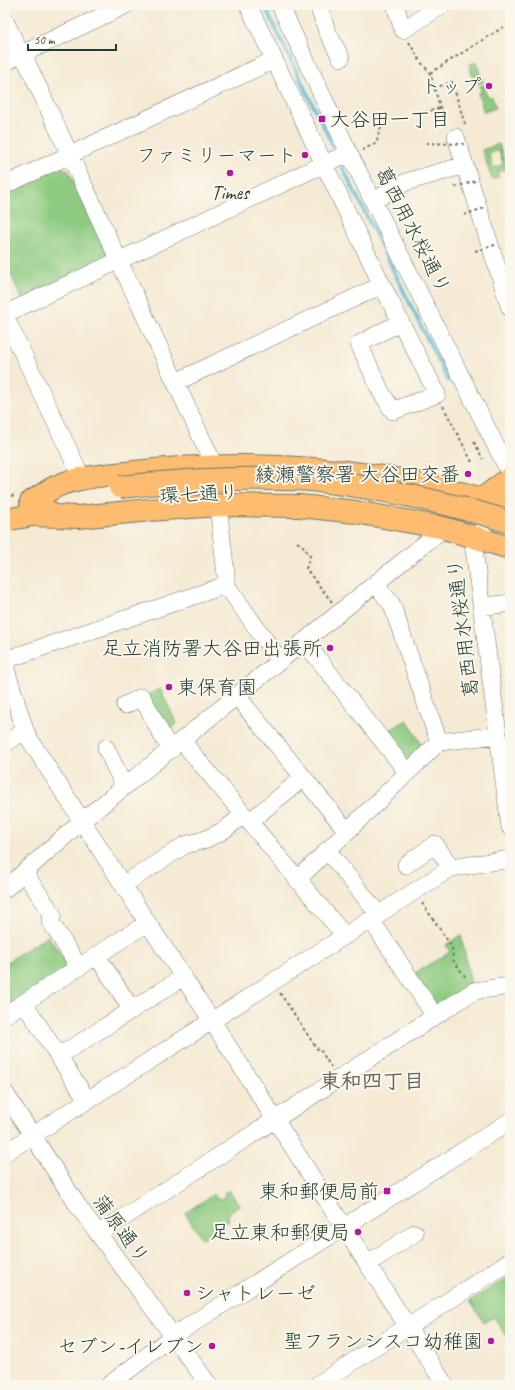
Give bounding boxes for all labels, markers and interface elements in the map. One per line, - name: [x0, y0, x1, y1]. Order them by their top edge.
- scale bar: [28, 26, 116, 52]
- text: 50 m: [34, 32, 56, 48]
- place label: トップ: [421, 74, 481, 99]
- marker: トップ: [484, 81, 494, 91]
- place label: 大谷田一丁目: [330, 107, 450, 132]
- marker: 大谷田一丁目: [317, 114, 327, 124]
- place label: ファミリーマート: [137, 143, 297, 168]
- marker: ファミリーマート: [300, 150, 310, 160]
- street label: 葛西用水桜通り: [370, 162, 456, 298]
- marker: Times: [225, 168, 235, 178]
- place label: Times: [211, 180, 251, 205]
- place label: 綾瀬警察署 大谷田交番: [255, 462, 460, 487]
- marker: 綾瀬警察署 大谷田交番: [463, 469, 473, 479]
- street label: 環七通り: [158, 479, 240, 509]
- street label: 葛西用水桜通り: [442, 557, 484, 699]
- place label: 足立消防署大谷田出張所: [102, 636, 322, 661]
- marker: 足立消防署大谷田出張所: [325, 643, 335, 653]
- place label: 東保育園: [177, 675, 257, 700]
- marker: 東保育園: [164, 682, 174, 692]
- district label: 東和四丁目: [320, 1068, 425, 1094]
- place label: 東和郵便局前: [259, 1179, 379, 1204]
- marker: 東和郵便局前: [382, 1186, 392, 1196]
- street label: 蒲原通り: [87, 1189, 155, 1269]
- place label: 足立東和郵便局: [210, 1220, 350, 1245]
- marker: 足立東和郵便局: [353, 1227, 363, 1237]
- place label: シャトレーゼ: [195, 1281, 316, 1306]
- marker: シャトレーゼ: [182, 1288, 192, 1298]
- place label: 聖フランシスコ幼稚園: [283, 1329, 483, 1354]
- place label: セブン-イレブン: [57, 1334, 204, 1359]
- marker: 聖フランシスコ幼稚園: [486, 1336, 496, 1346]
- marker: セブン-イレブン: [207, 1341, 217, 1351]

